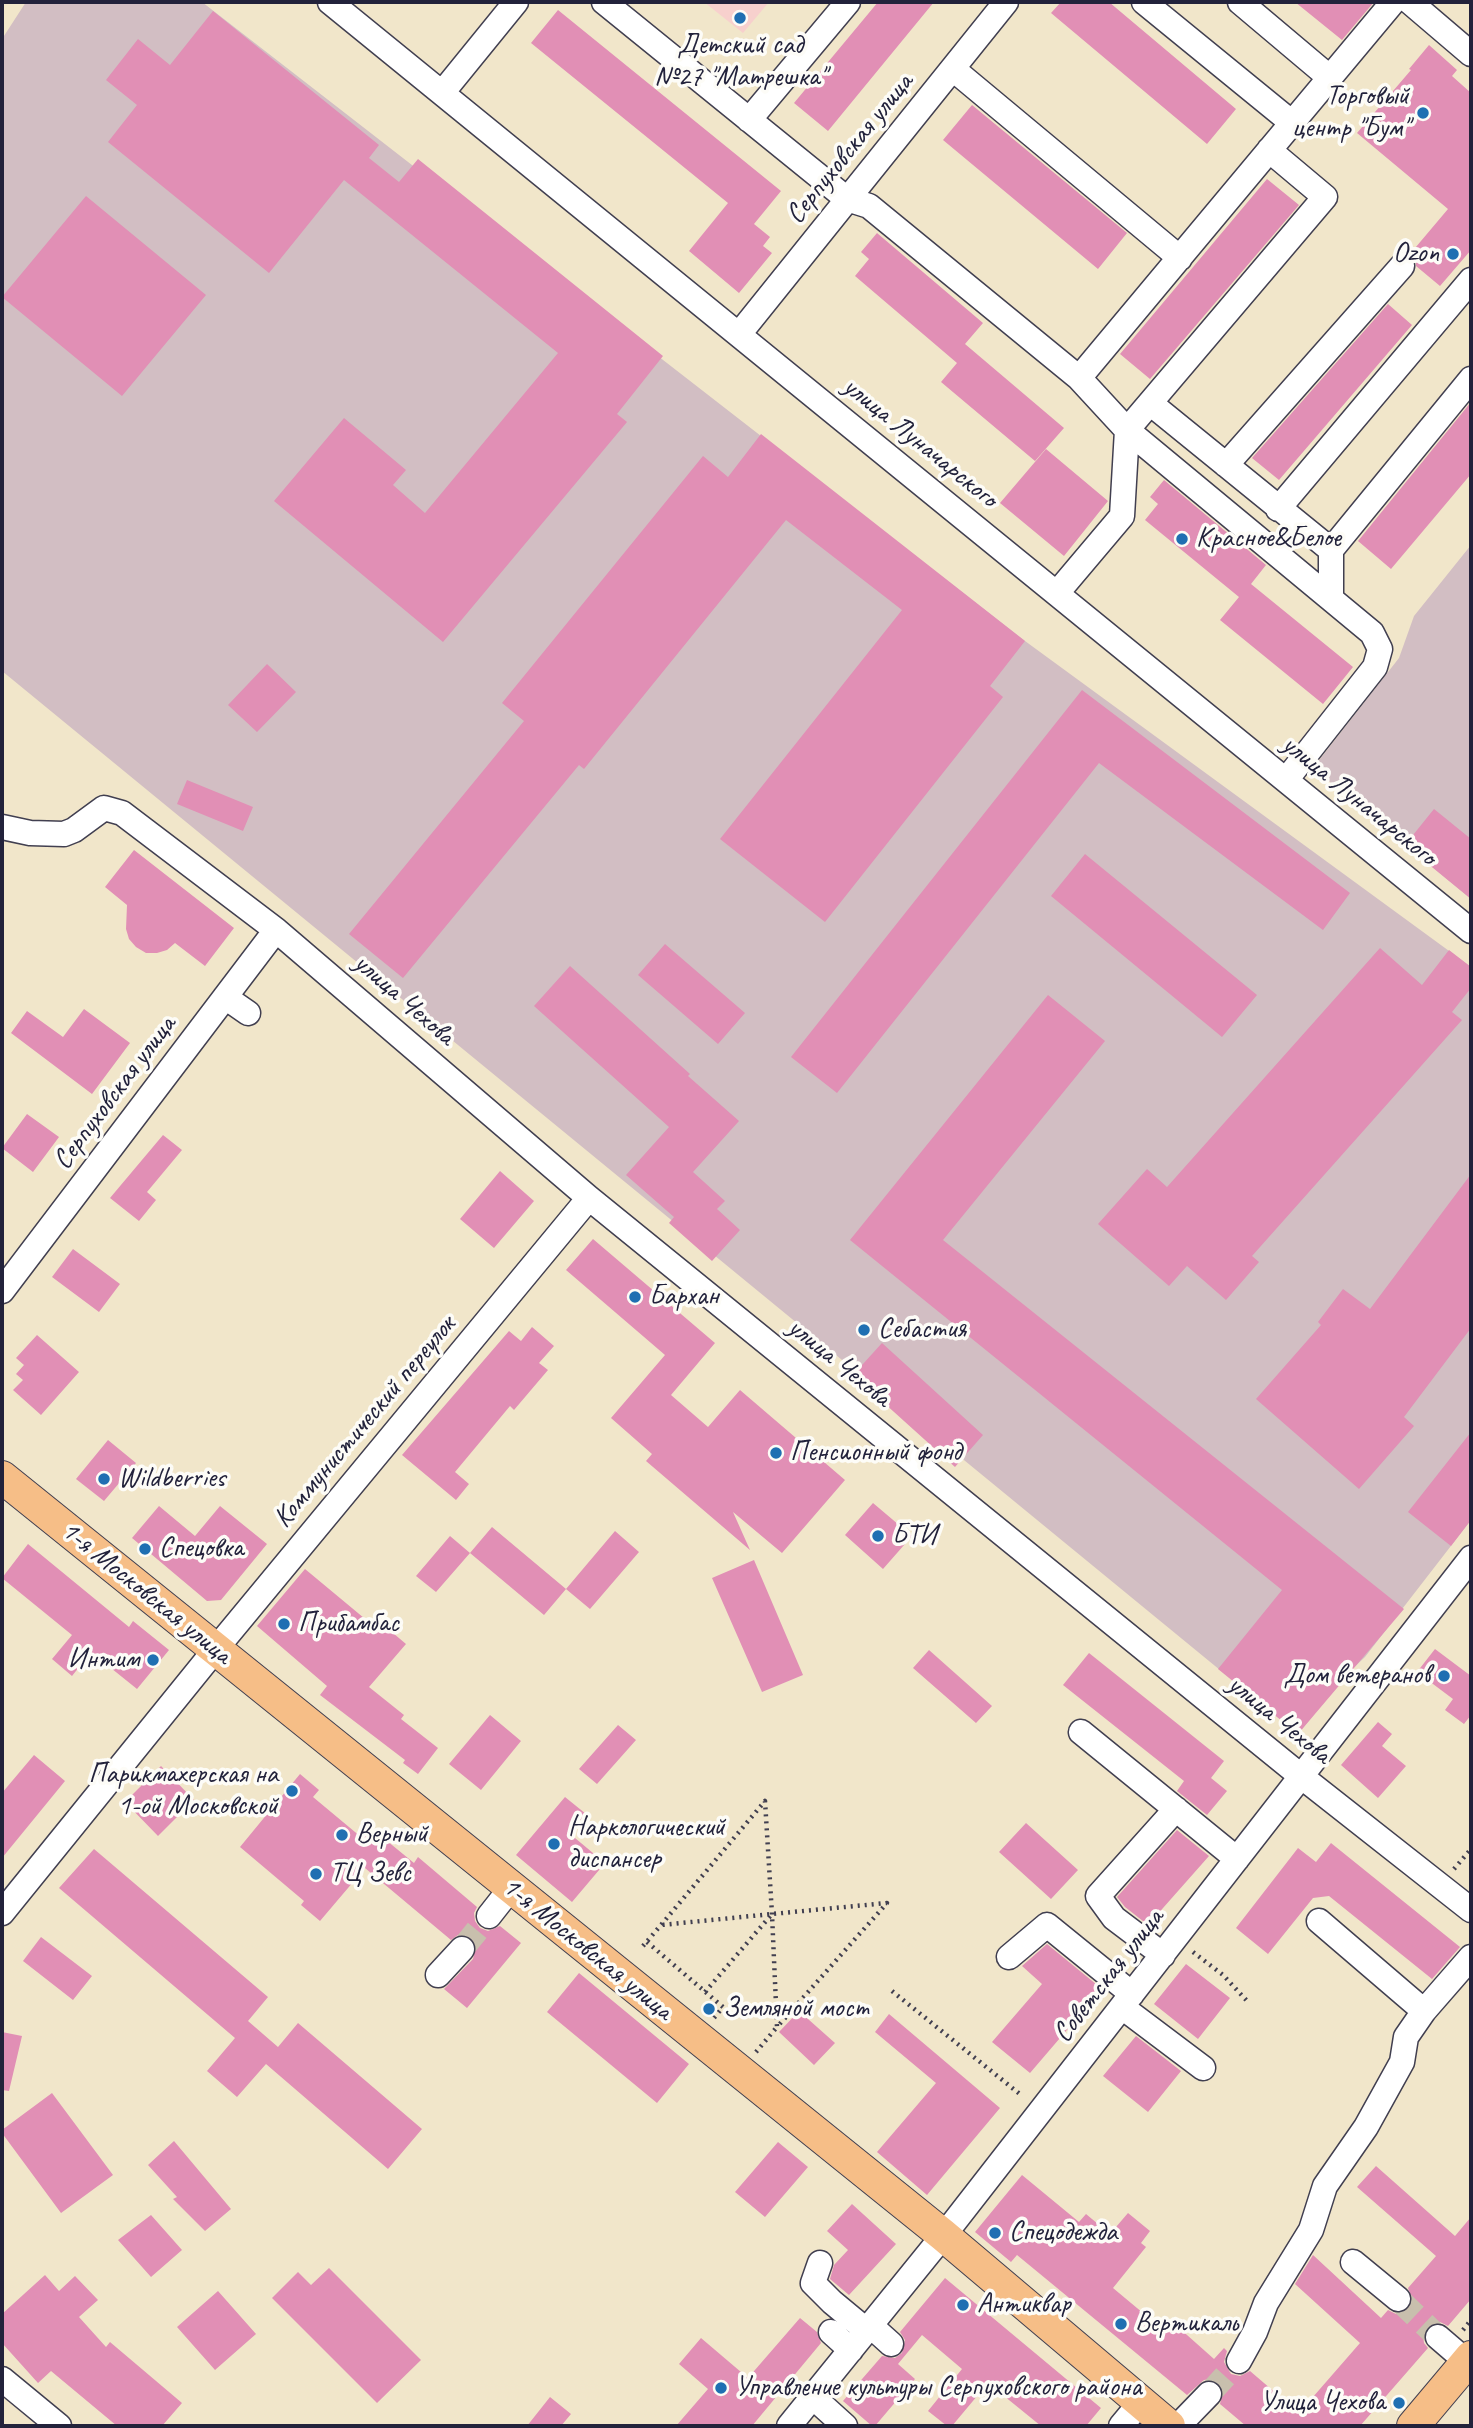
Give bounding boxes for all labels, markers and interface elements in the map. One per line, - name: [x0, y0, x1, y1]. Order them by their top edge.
- marker: Детский сад №27 "Матрешка": [732, 10, 748, 26]
- place label: Детский сад №27 "Матрешка": [654, 29, 826, 95]
- street label: Серпуховская улица: [779, 67, 921, 231]
- place label: Торговый центр "Бум": [1292, 80, 1409, 146]
- marker: Торговый центр "Бум": [1415, 105, 1431, 121]
- place label: Ozon: [1393, 237, 1439, 271]
- marker: Ozon: [1445, 246, 1461, 262]
- street label: улица Луначарского: [836, 370, 1004, 516]
- place label: Красное&Белое: [1196, 522, 1341, 556]
- marker: Красное&Белое: [1174, 531, 1190, 547]
- street label: улица Луначарского: [1275, 728, 1443, 874]
- street label: улица Чехова: [346, 947, 462, 1053]
- street label: Серпуховская улица: [46, 1009, 184, 1177]
- place label: Бархан: [649, 1280, 718, 1314]
- marker: Бархан: [627, 1289, 643, 1305]
- street label: Коммунистический переулок: [267, 1309, 463, 1535]
- street label: улица Чехова: [780, 1311, 898, 1415]
- place label: Себастия: [878, 1313, 966, 1347]
- marker: Себастия: [856, 1322, 872, 1338]
- place label: Пенсионный фонд: [790, 1436, 962, 1470]
- marker: Пенсионный фонд: [768, 1445, 784, 1461]
- place label: Wildberries: [118, 1462, 225, 1496]
- marker: Wildberries: [96, 1471, 112, 1487]
- street label: 1-я Московская улица: [54, 1514, 238, 1672]
- place label: БТИ: [892, 1519, 937, 1553]
- marker: БТИ: [870, 1528, 886, 1544]
- place label: Спецовка: [159, 1532, 243, 1566]
- marker: Спецовка: [137, 1541, 153, 1557]
- place label: Прибамбас: [298, 1607, 399, 1641]
- marker: Прибамбас: [276, 1616, 292, 1632]
- place label: Интим: [68, 1643, 139, 1677]
- marker: Интим: [145, 1652, 161, 1668]
- place label: Дом ветеранов: [1283, 1659, 1430, 1693]
- street label: улица Чехова: [1220, 1668, 1338, 1772]
- marker: Дом ветеранов: [1436, 1668, 1452, 1684]
- place label: Парикмахерская на 1-ой Московской: [88, 1758, 278, 1824]
- marker: Парикмахерская на 1-ой Московской: [284, 1783, 300, 1799]
- place label: Наркологический диспансер: [568, 1811, 725, 1877]
- place label: Верный: [356, 1818, 428, 1852]
- marker: Верный: [334, 1827, 350, 1843]
- marker: Наркологический диспансер: [546, 1836, 562, 1852]
- place label: ТЦ Зевс: [330, 1857, 411, 1891]
- marker: ТЦ Зевс: [308, 1866, 324, 1882]
- street label: 1-я Московская улица: [495, 1870, 679, 2028]
- street label: Советская улица: [1046, 1902, 1172, 2050]
- place label: Земляной мост: [723, 1992, 869, 2026]
- marker: Земляной мост: [701, 2001, 717, 2017]
- place label: Спецодежда: [1009, 2216, 1117, 2250]
- marker: Спецодежда: [987, 2225, 1003, 2241]
- place label: Антиквар: [977, 2288, 1071, 2322]
- marker: Антиквар: [955, 2297, 971, 2313]
- place label: Вертикаль: [1135, 2307, 1238, 2341]
- marker: Вертикаль: [1113, 2316, 1129, 2332]
- place label: Управление культуры Серпуховского района: [735, 2371, 1142, 2405]
- marker: Управление культуры Серпуховского района: [713, 2380, 729, 2396]
- place label: Улица Чехова: [1260, 2386, 1385, 2420]
- marker: Улица Чехова: [1391, 2395, 1407, 2411]

